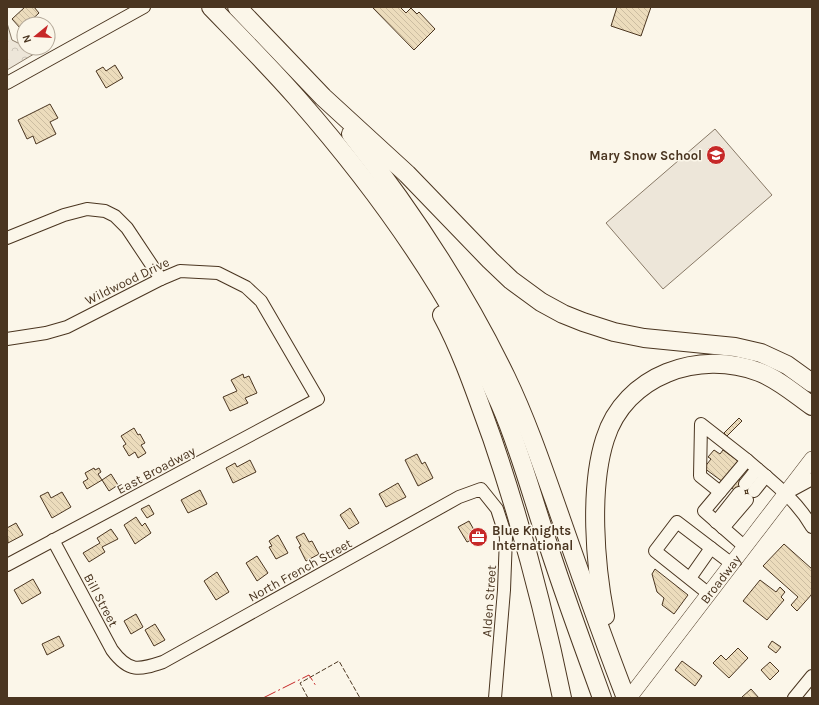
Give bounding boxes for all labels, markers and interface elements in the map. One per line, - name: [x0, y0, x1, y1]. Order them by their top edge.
- north arrow: [16, 16, 56, 56]
- text: N: [20, 33, 34, 45]
- school or university icon: Mary Snow School: [705, 144, 727, 166]
- place label: Mary Snow School: [589, 148, 702, 163]
- street label: Wildwood Drive: [83, 254, 172, 308]
- street label: East Broadway: [114, 443, 198, 497]
- place label: Blue Knights International: [492, 523, 573, 553]
- office icon: Blue Knights International: [467, 526, 489, 548]
- street label: North French Street: [246, 535, 354, 605]
- street label: Broadway: [697, 552, 744, 606]
- street label: Alden Street: [479, 564, 499, 637]
- street label: Bill Street: [81, 571, 121, 629]

